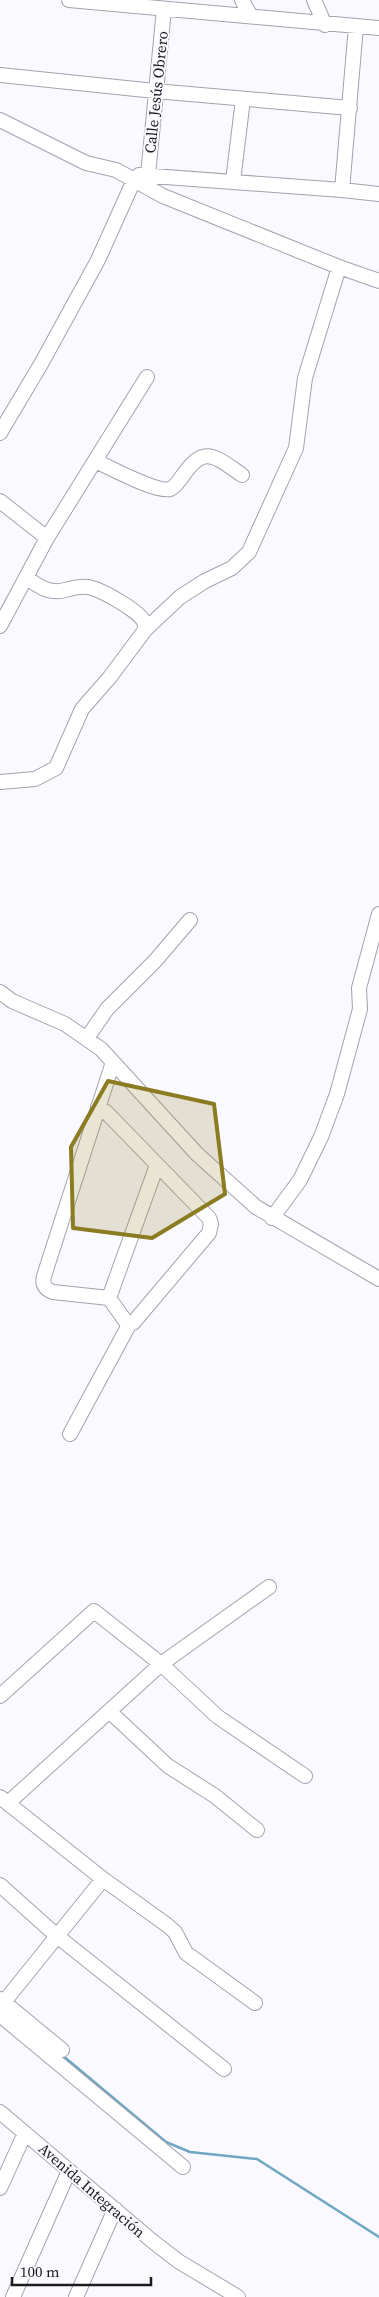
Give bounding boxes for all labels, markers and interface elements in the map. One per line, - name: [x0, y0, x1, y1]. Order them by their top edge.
- street label: Calle Jesús Obrero: [139, 30, 173, 154]
- street label: Avenida Integración: [34, 2138, 150, 2242]
- scale bar: [12, 2254, 151, 2286]
- text: 100 m: [20, 2261, 60, 2282]

